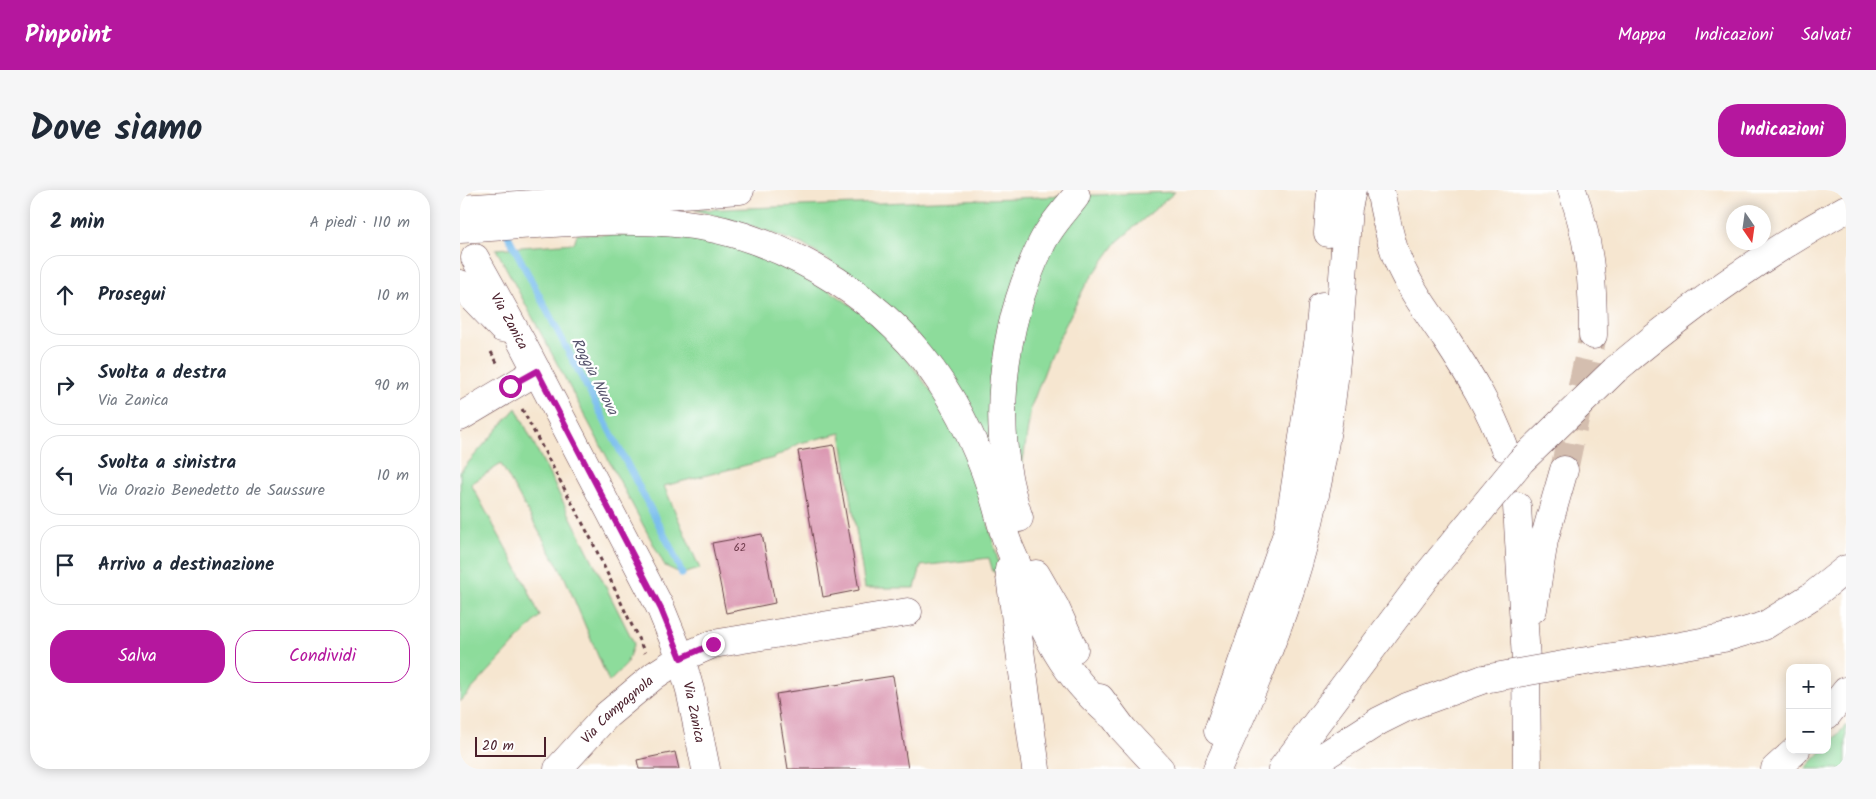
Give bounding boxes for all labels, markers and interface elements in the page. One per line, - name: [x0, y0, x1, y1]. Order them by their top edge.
- text: Pinpoint: [25, 16, 112, 55]
- text: Mappa: [1618, 21, 1666, 50]
- text: Indicazioni: [1694, 21, 1773, 50]
- text: Salvati: [1801, 21, 1851, 50]
- text: Dove siamo: [30, 102, 203, 158]
- button: Indicazioni: [1718, 104, 1846, 157]
- north arrow: [1726, 205, 1771, 250]
- text: 2 min: [50, 206, 105, 239]
- text: A piedi · 110 m: [310, 210, 410, 235]
- text: Prosegui: [98, 280, 165, 310]
- icon: ahead: [51, 281, 79, 309]
- text: 10 m: [377, 283, 409, 308]
- street label: Via Zanica: [484, 289, 534, 354]
- water label: Roggia Nuova: [564, 334, 624, 420]
- text: Svolta a destra: [98, 358, 226, 388]
- icon: right: [51, 371, 79, 399]
- text: 90 m: [374, 373, 409, 398]
- route start: [499, 375, 522, 398]
- text: Via Zanica: [98, 388, 169, 413]
- text: Svolta a sinistra: [98, 448, 236, 478]
- icon: left: [51, 461, 79, 489]
- text: 10 m: [377, 463, 409, 488]
- text: Via Orazio Benedetto de Saussure: [98, 478, 325, 503]
- house number: 62: [734, 539, 746, 557]
- text: Arrivo a destinazione: [98, 550, 274, 580]
- icon: arrive: [51, 551, 79, 579]
- button: Salva: [50, 630, 225, 683]
- button: Condividi: [235, 630, 410, 683]
- route end: [702, 633, 725, 656]
- map controls: [1786, 664, 1831, 754]
- button: +: [1786, 664, 1831, 709]
- street label: Via Campagnola: [576, 670, 659, 749]
- street label: Via Zanica: [676, 679, 710, 745]
- button: −: [1786, 709, 1831, 754]
- scale bar: [475, 734, 546, 757]
- text: 20 m: [482, 735, 514, 757]

